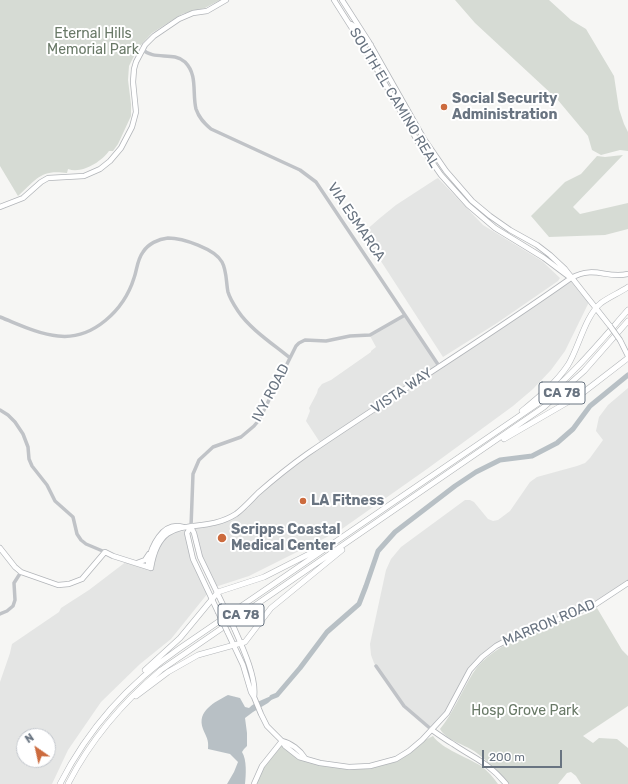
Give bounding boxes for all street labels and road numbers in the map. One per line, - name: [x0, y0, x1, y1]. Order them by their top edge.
- street label: SOUTH EL CAMINO REAL: [345, 25, 443, 171]
- street label: VIA ESMARCA: [324, 179, 388, 265]
- street label: IVY ROAD: [249, 361, 293, 425]
- street label: VISTA WAY: [368, 365, 436, 417]
- road number: CA 78: [539, 382, 585, 404]
- street label: MARRON ROAD: [500, 596, 598, 650]
- road number: CA 78: [218, 604, 264, 626]

